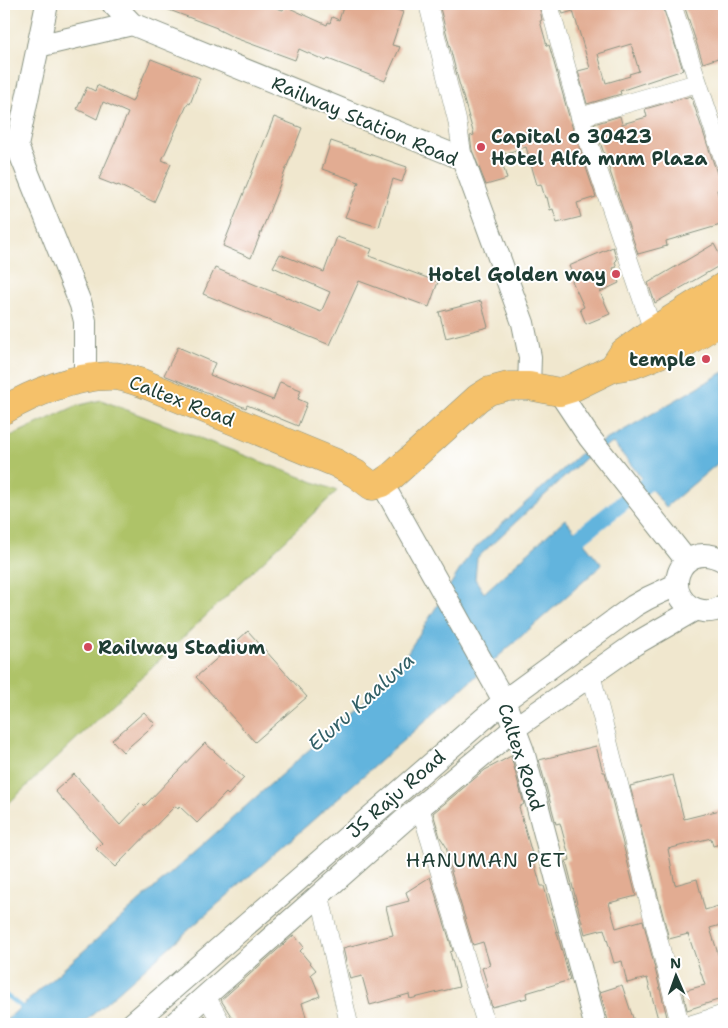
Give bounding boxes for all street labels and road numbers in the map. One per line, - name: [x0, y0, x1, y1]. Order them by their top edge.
- street label: Railway Station Road: [268, 70, 462, 172]
- street label: Caltex Road: [126, 369, 238, 433]
- street label: Caltex Road: [492, 700, 550, 814]
- street label: JS Raju Road: [341, 744, 451, 844]

